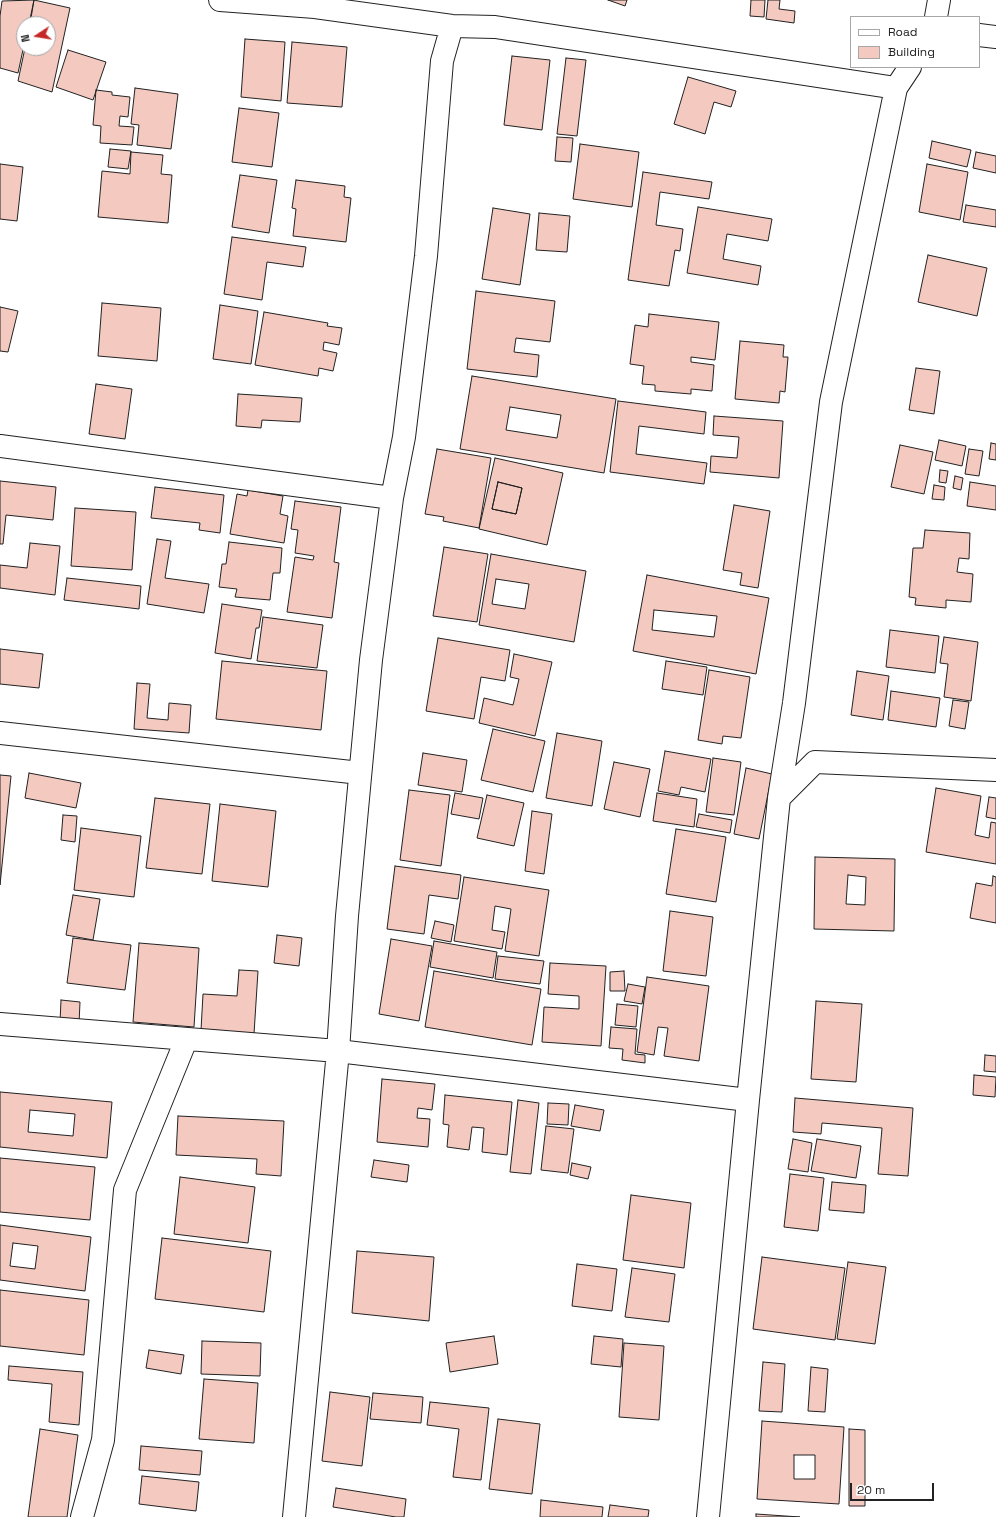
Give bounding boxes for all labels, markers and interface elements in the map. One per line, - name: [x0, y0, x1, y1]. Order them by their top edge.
- north arrow: [16, 16, 56, 56]
- legend: [850, 16, 980, 68]
- text: Road: [888, 24, 917, 40]
- text: N: [18, 33, 33, 43]
- text: Building: [888, 44, 935, 60]
- scale bar: [852, 1475, 936, 1501]
- text: 20 m: [857, 1482, 885, 1498]

